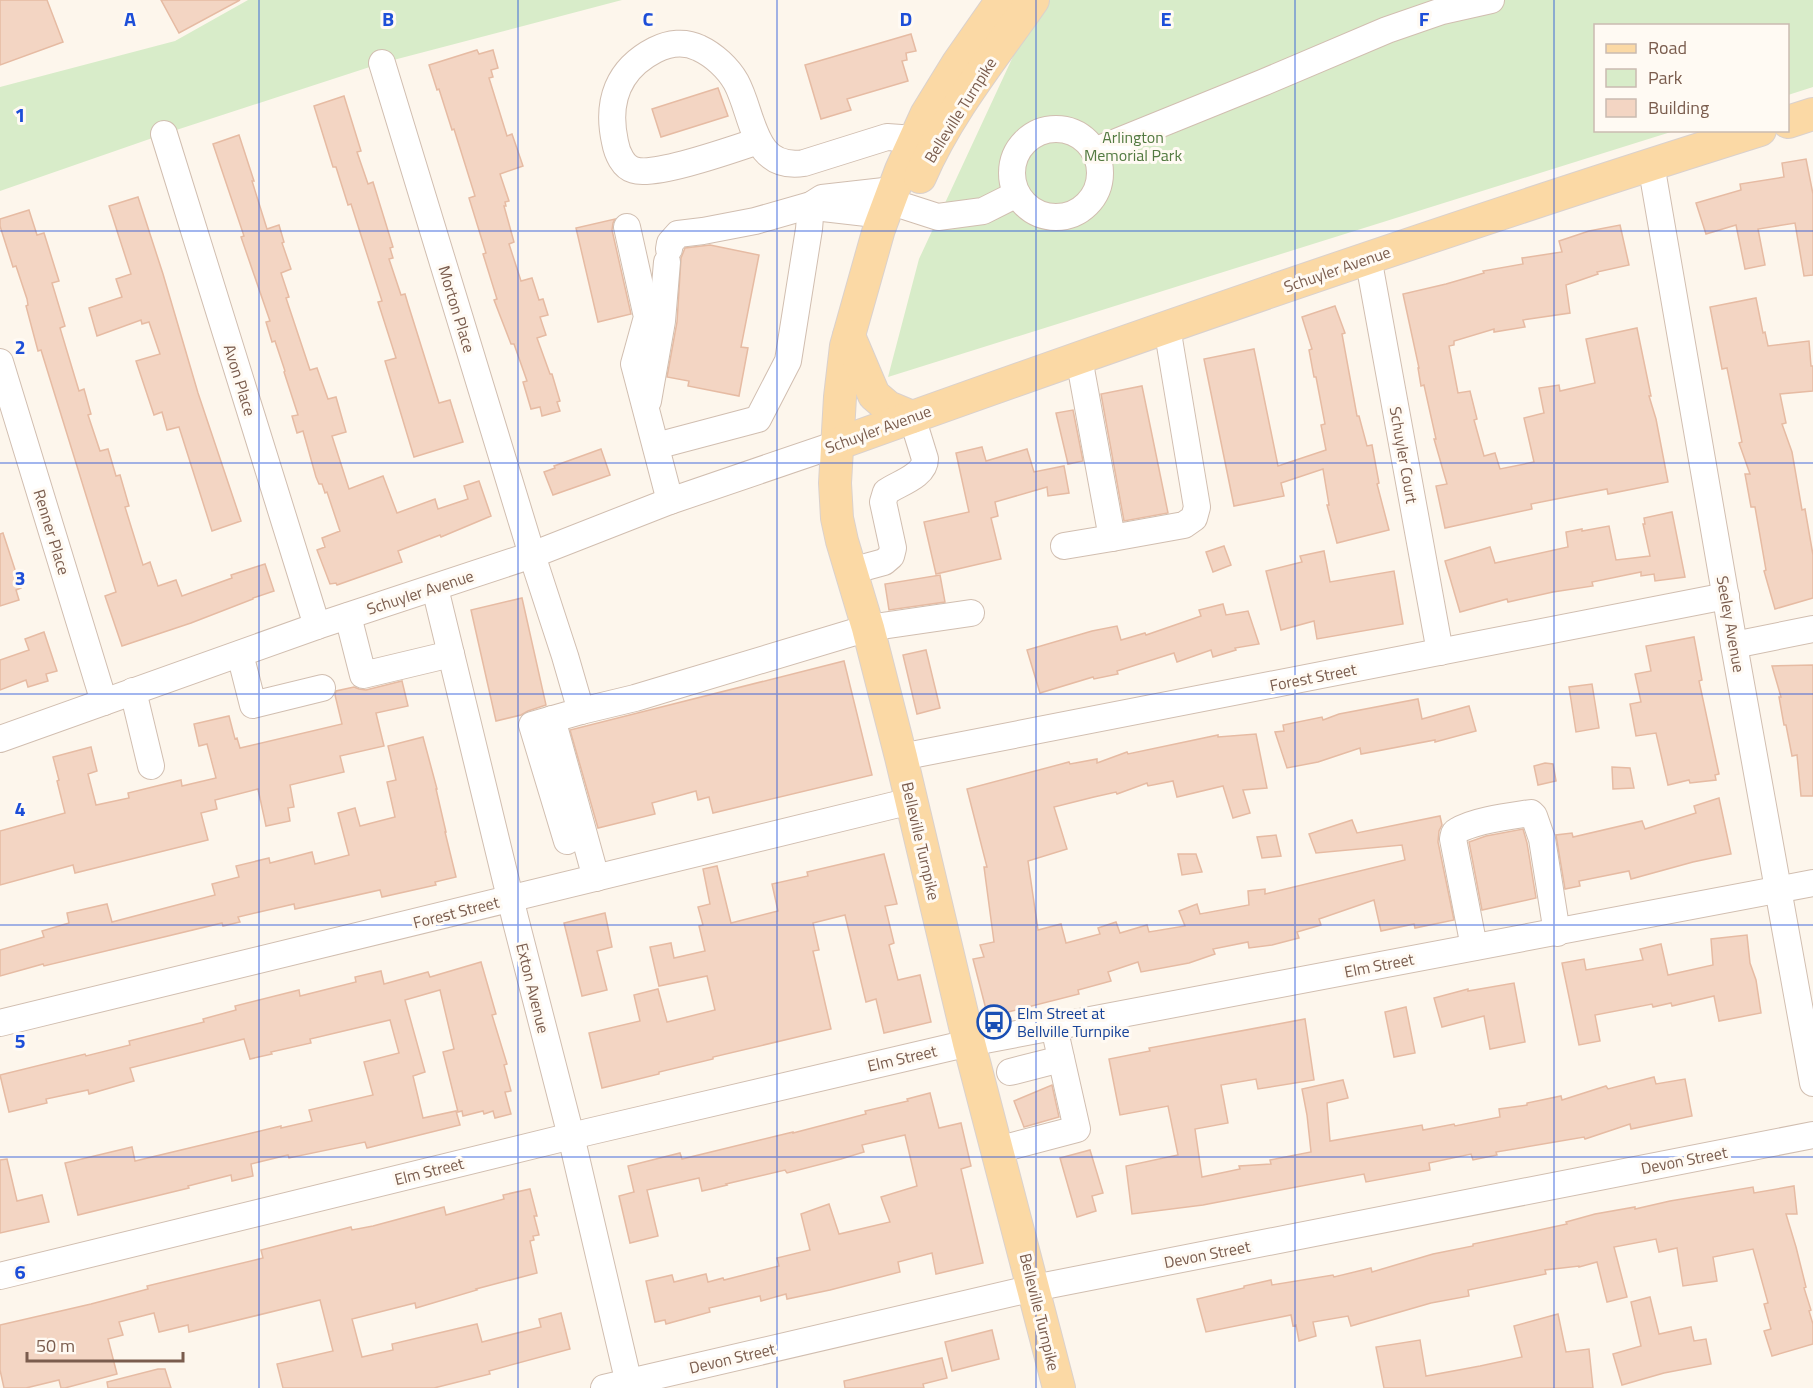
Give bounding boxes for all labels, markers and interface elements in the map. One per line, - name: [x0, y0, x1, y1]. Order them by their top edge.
- text: A: [124, 3, 136, 34]
- text: B: [382, 3, 394, 34]
- text: C: [643, 3, 654, 34]
- text: D: [900, 3, 912, 34]
- text: E: [1160, 3, 1172, 34]
- text: F: [1419, 3, 1430, 34]
- legend: [1594, 24, 1789, 132]
- text: Road: [1648, 34, 1687, 61]
- street label: Belleville Turnpike: [918, 53, 1002, 167]
- text: Park: [1648, 64, 1683, 91]
- text: Building: [1648, 94, 1709, 121]
- text: 1: [14, 99, 26, 130]
- park label: Arlington Memorial Park: [1084, 125, 1182, 167]
- street label: Schuyler Avenue: [1280, 240, 1394, 298]
- street label: Morton Place: [432, 263, 482, 355]
- text: 2: [14, 331, 26, 362]
- street label: Avon Place: [218, 341, 262, 419]
- street label: Schuyler Avenue: [822, 399, 934, 459]
- street label: Schuyler Court: [1384, 405, 1424, 506]
- street label: Renner Place: [28, 486, 76, 578]
- text: 3: [14, 562, 26, 593]
- street label: Schuyler Avenue: [363, 563, 477, 621]
- street label: Seeley Avenue: [1711, 574, 1751, 674]
- street label: Forest Street: [1268, 657, 1359, 697]
- street label: Belleville Turnpike: [896, 780, 946, 902]
- text: 4: [14, 793, 26, 824]
- street label: Forest Street: [410, 890, 502, 934]
- street label: Exton Avenue: [510, 940, 556, 1036]
- street label: Elm Street: [1342, 946, 1416, 984]
- place label: Elm Street at Bellville Turnpike: [1017, 1001, 1130, 1043]
- bus stop icon: Elm Street at Bellville Turnpike: [976, 1004, 1012, 1040]
- text: 5: [14, 1025, 26, 1056]
- street label: Elm Street: [865, 1038, 940, 1078]
- street label: Devon Street: [1639, 1140, 1730, 1180]
- street label: Elm Street: [392, 1151, 467, 1191]
- street label: Devon Street: [1162, 1234, 1253, 1274]
- street label: Belleville Turnpike: [1014, 1251, 1066, 1373]
- text: 6: [14, 1256, 26, 1287]
- scale bar: [27, 1325, 183, 1363]
- text: 50 m: [36, 1332, 75, 1359]
- street label: Devon Street: [687, 1336, 778, 1380]

